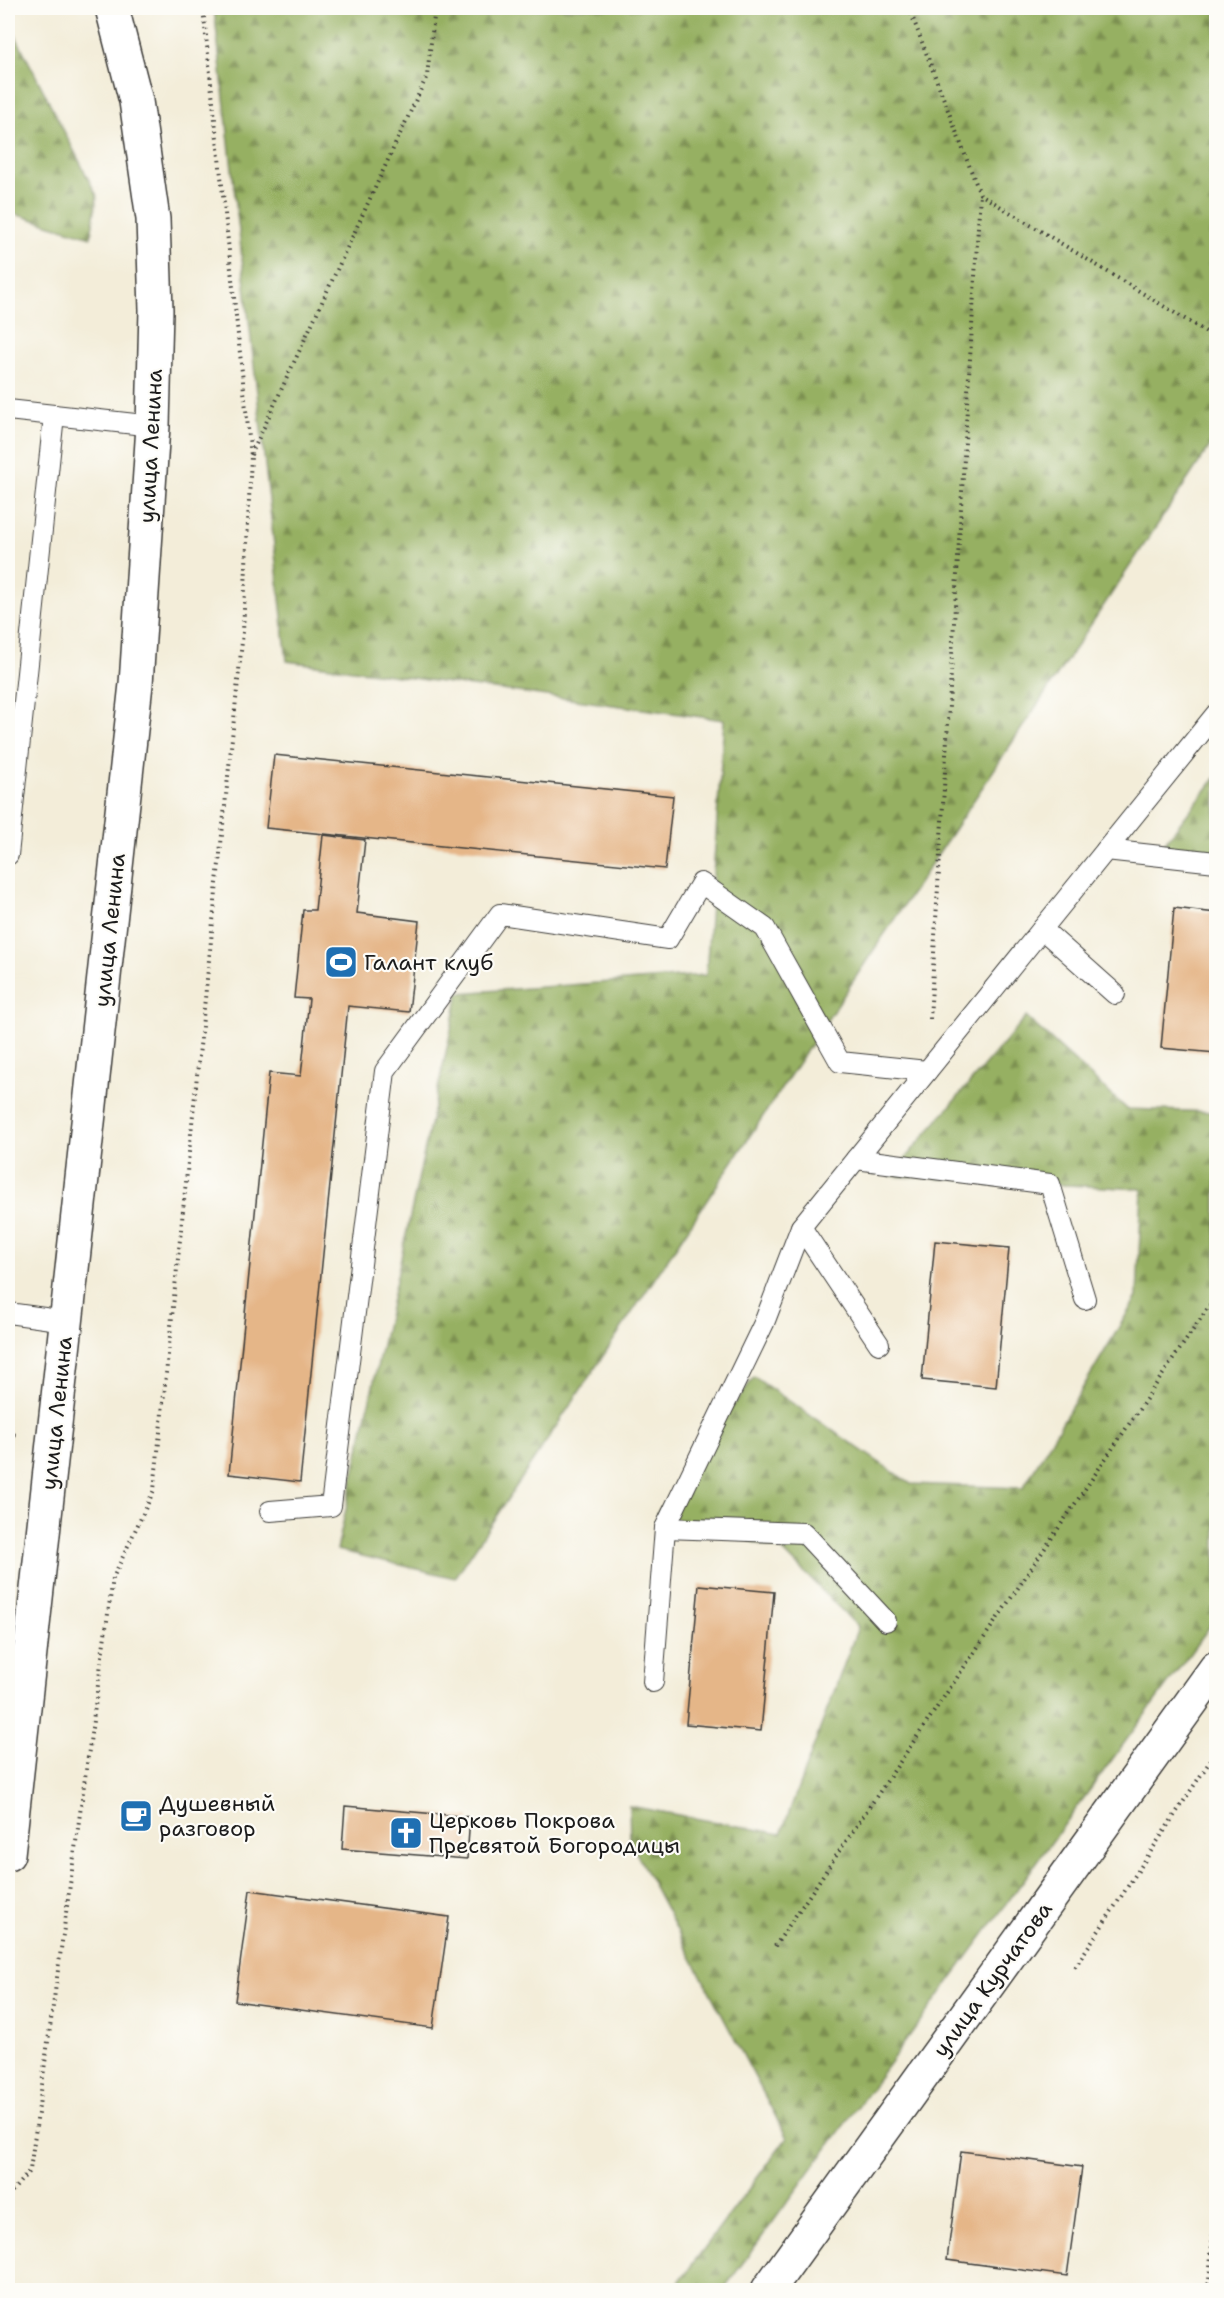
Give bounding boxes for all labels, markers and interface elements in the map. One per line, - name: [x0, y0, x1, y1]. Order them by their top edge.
- street label: улица Ленина: [132, 368, 169, 524]
- street label: улица Ленина: [87, 851, 132, 1008]
- sports icon: Галант клуб: [323, 944, 359, 980]
- place label: Галант клуб: [364, 948, 493, 977]
- street label: улица Ленина: [34, 1334, 79, 1491]
- place label: Душевный разговор: [159, 1789, 275, 1843]
- cafe icon: Душевный разговор: [118, 1798, 154, 1834]
- place label: Церковь Покрова Пресвятой Богородицы: [429, 1806, 680, 1860]
- church icon: Церковь Покрова Пресвятой Богородицы: [388, 1815, 424, 1851]
- street label: улица Курчатова: [926, 1895, 1059, 2063]

